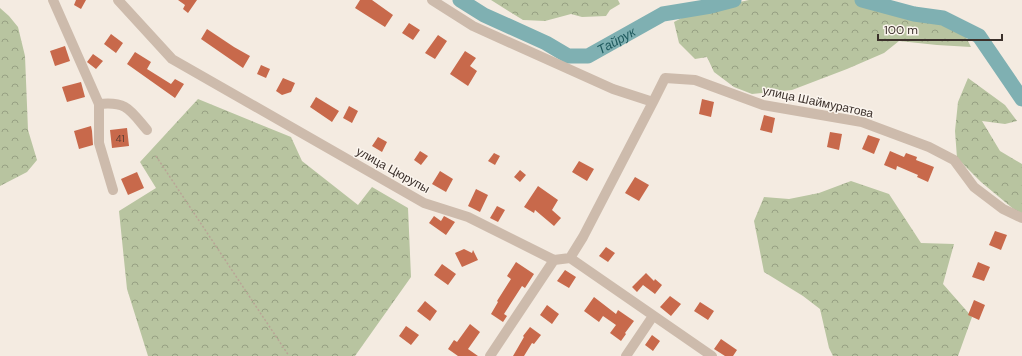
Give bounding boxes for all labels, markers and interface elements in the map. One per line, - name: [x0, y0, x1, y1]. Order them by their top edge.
- scale bar: [878, 16, 1002, 42]
- water label: Тайрук: [594, 22, 639, 58]
- text: 100 m: [884, 22, 918, 38]
- street label: улица Шаймуратова: [761, 82, 875, 122]
- house number: 41: [115, 132, 125, 145]
- street label: улица Цюрупы: [353, 143, 433, 197]

